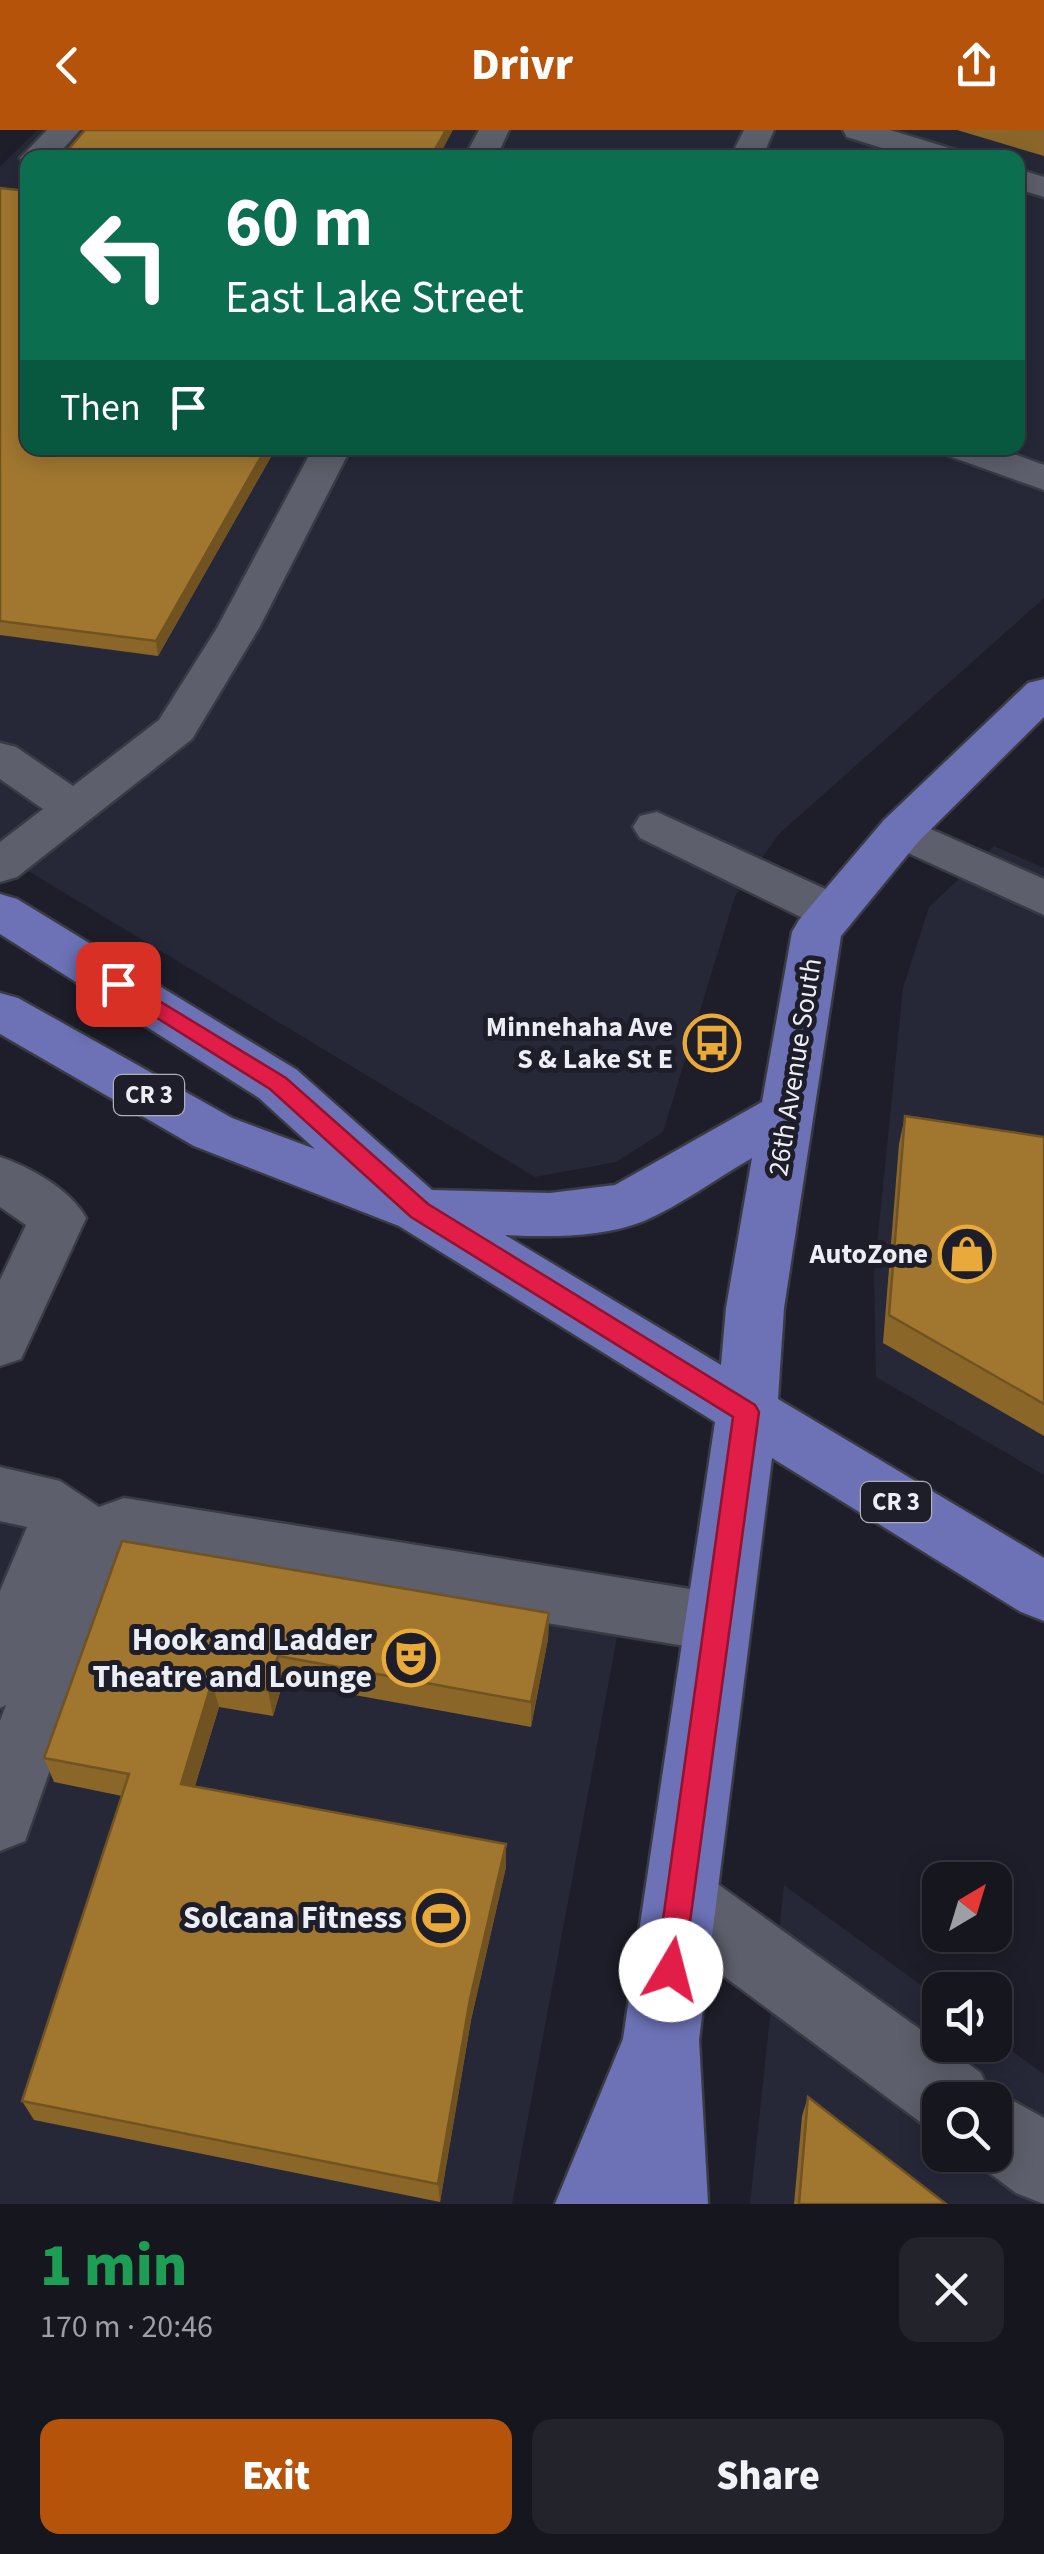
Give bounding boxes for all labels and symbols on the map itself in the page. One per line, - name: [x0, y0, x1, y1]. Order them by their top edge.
- pin: [76, 942, 161, 1027]
- street label: 26th Avenue South: [758, 955, 832, 1179]
- place label: Minnehaha Ave S & Lake St E: [486, 1007, 673, 1079]
- bus stop icon: Minnehaha Ave S & Lake St E: [682, 1013, 742, 1073]
- road number: CR 3: [114, 1075, 184, 1115]
- shop icon: AutoZone: [937, 1224, 997, 1284]
- place label: AutoZone: [809, 1234, 928, 1274]
- road number: CR 3: [861, 1482, 931, 1522]
- place label: Hook and Ladder Theatre and Lounge: [92, 1617, 372, 1700]
- theatre icon: Hook and Ladder Theatre and Lounge: [381, 1628, 441, 1688]
- north arrow: [922, 1862, 1012, 1952]
- sports icon: Solcana Fitness: [411, 1888, 471, 1948]
- place label: Solcana Fitness: [183, 1895, 402, 1941]
- position arrow: [619, 1918, 723, 2022]

